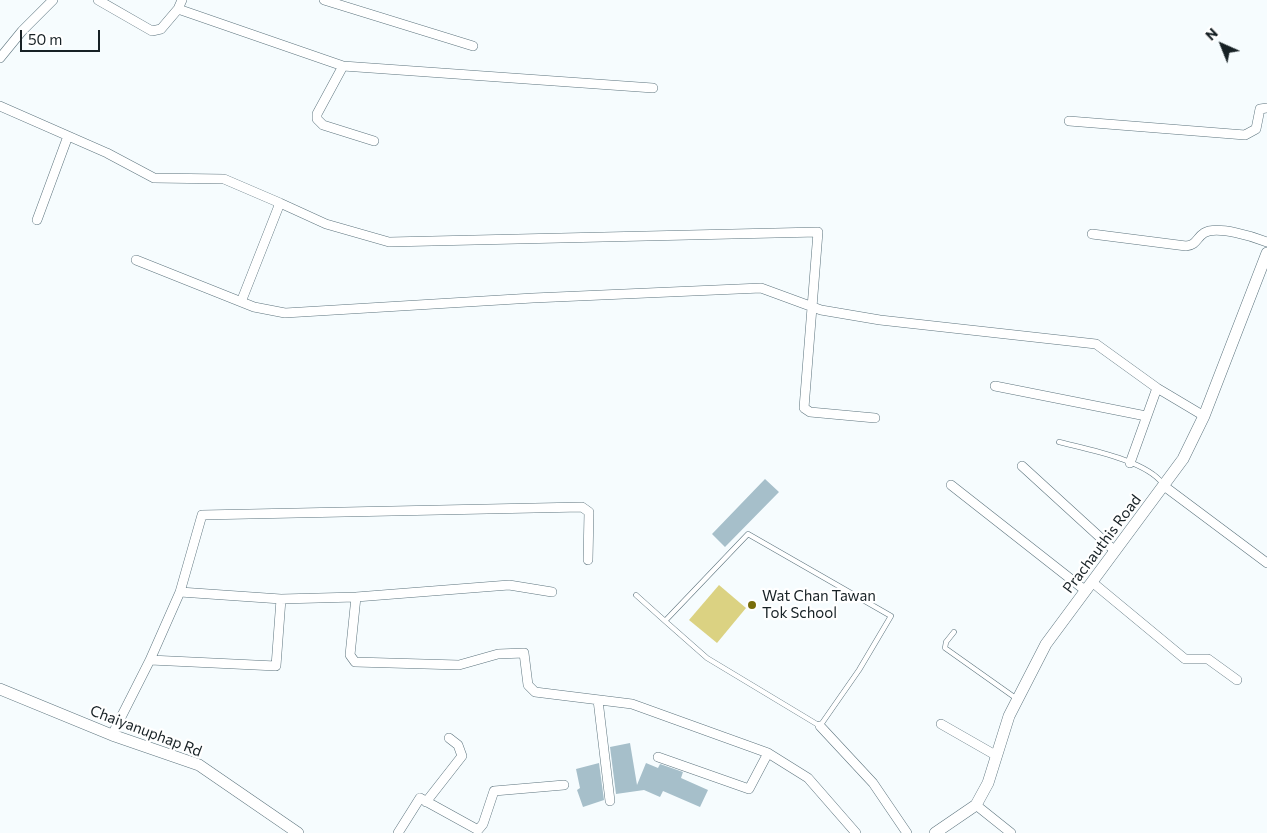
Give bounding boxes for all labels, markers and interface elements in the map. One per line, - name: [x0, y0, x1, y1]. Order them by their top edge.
- scale bar: [22, 20, 102, 52]
- north arrow: [1197, 20, 1247, 70]
- text: N: [1202, 24, 1221, 44]
- text: 50 m: [28, 30, 62, 48]
- street label: Prachauthis Road: [1059, 491, 1145, 597]
- place label: Wat Chan Tawan Tok School: [762, 587, 876, 622]
- marker: Wat Chan Tawan Tok School: [746, 599, 758, 611]
- street label: Chaiyanuphap Rd: [88, 701, 204, 761]

